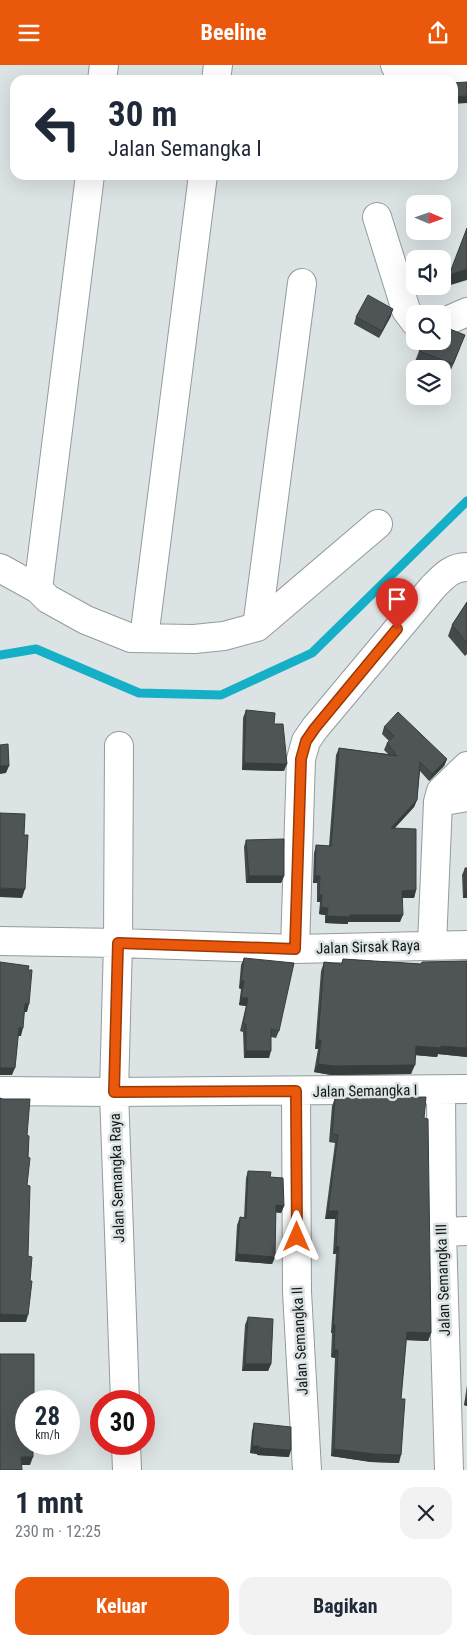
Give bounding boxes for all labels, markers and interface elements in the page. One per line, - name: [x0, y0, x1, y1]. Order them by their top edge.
- icon: menu: [15, 19, 43, 47]
- icon: share: [424, 19, 452, 47]
- text: Beeline: [201, 20, 266, 45]
- text: 30 m: [108, 94, 177, 135]
- icon: left: [25, 95, 90, 160]
- text: Jalan Semangka I: [108, 136, 262, 161]
- north arrow: [406, 195, 451, 240]
- map controls: [406, 195, 451, 405]
- button: sound: [406, 250, 451, 295]
- button: search: [406, 305, 451, 350]
- button: layers: [406, 360, 451, 405]
- pin: [376, 578, 418, 629]
- icon: arrive: [383, 585, 411, 613]
- street label: Jalan Sirsak Raya: [316, 936, 420, 958]
- street label: Jalan Semangka I: [312, 1081, 418, 1101]
- street label: Jalan Semangka Raya: [106, 1113, 128, 1243]
- position arrow: [270, 1210, 322, 1262]
- street label: Jalan Semangka III: [432, 1224, 454, 1336]
- street label: Jalan Semangka II: [288, 1286, 312, 1396]
- speed limit sign: 30: [90, 1390, 155, 1455]
- text: 28: [35, 1402, 60, 1431]
- text: km/h: [35, 1428, 60, 1442]
- text: 1 mnt: [15, 1485, 83, 1520]
- button: close: [400, 1487, 452, 1539]
- text: 230 m · 12:25: [15, 1522, 101, 1541]
- button: Keluar: [15, 1577, 229, 1635]
- button: Bagikan: [239, 1577, 452, 1635]

